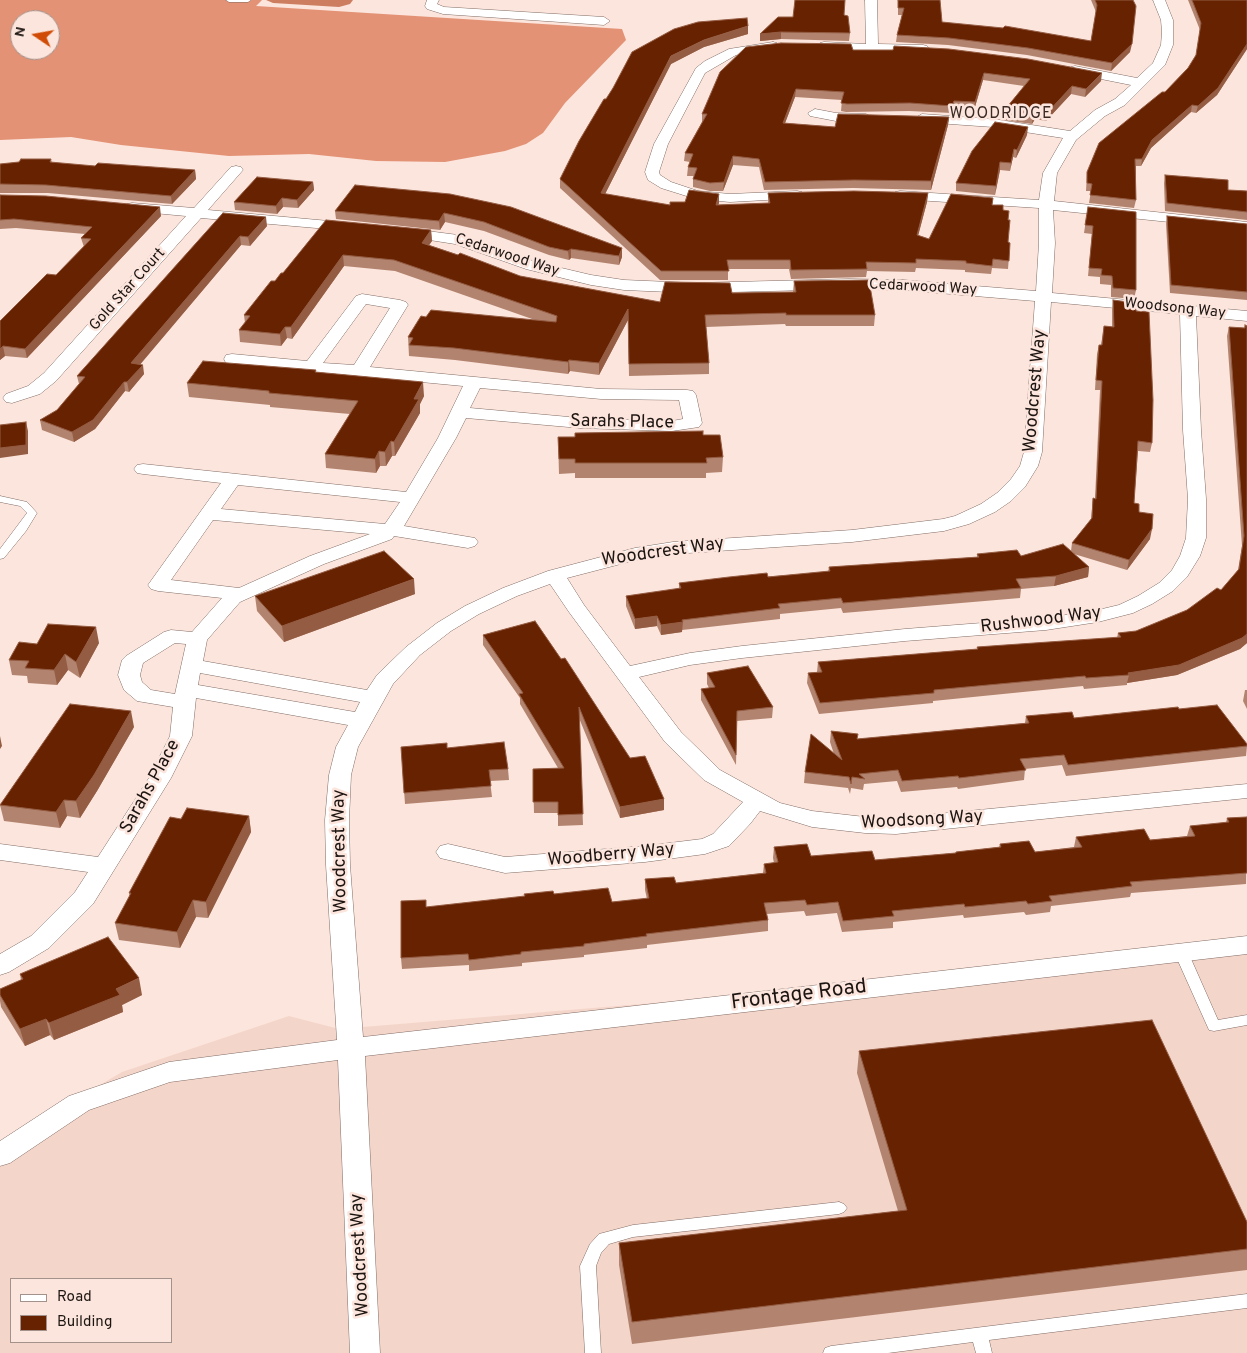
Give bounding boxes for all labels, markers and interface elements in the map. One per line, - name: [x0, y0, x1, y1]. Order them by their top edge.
- north arrow: [10, 10, 60, 60]
- text: N: [11, 25, 30, 39]
- district label: WOODRIDGE: [948, 105, 1054, 125]
- street label: Cedarwood Way: [453, 231, 561, 281]
- street label: Gold Star Court: [86, 245, 170, 335]
- street label: Cedarwood Way: [868, 276, 978, 300]
- street label: Woodsong Way: [1123, 295, 1227, 323]
- street label: Woodcrest Way: [1020, 329, 1052, 453]
- street label: Sarahs Place: [570, 411, 674, 435]
- street label: Woodcrest Way: [600, 534, 726, 572]
- street label: Rushwood Way: [979, 603, 1103, 639]
- street label: Sarahs Place: [116, 736, 186, 838]
- street label: Woodcrest Way: [329, 789, 353, 913]
- street label: Woodsong Way: [860, 807, 984, 835]
- street label: Woodberry Way: [547, 840, 675, 872]
- street label: Frontage Road: [730, 975, 868, 1017]
- street label: Woodcrest Way: [347, 1193, 375, 1317]
- legend: [10, 1278, 172, 1343]
- text: Road: [57, 1288, 92, 1307]
- text: Building: [57, 1313, 112, 1332]

